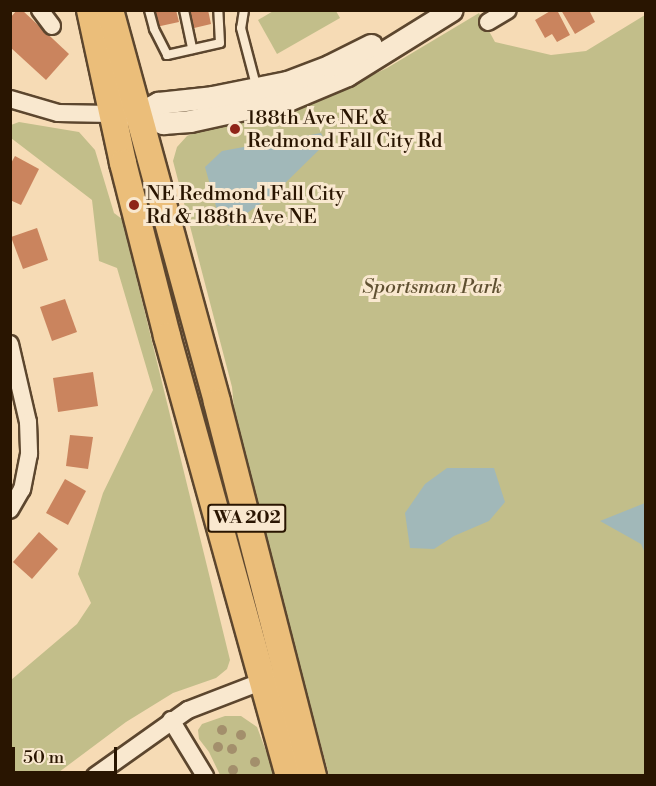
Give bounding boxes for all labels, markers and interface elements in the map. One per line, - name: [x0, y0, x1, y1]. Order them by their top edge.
- place label: 188th Ave NE & Redmond Fall City Rd: [247, 106, 442, 153]
- marker: 188th Ave NE & Redmond Fall City Rd: [228, 122, 242, 136]
- place label: NE Redmond Fall City Rd & 188th Ave NE: [146, 182, 345, 229]
- marker: NE Redmond Fall City Rd & 188th Ave NE: [127, 198, 141, 212]
- park label: Sportsman Park: [362, 275, 502, 299]
- road number: WA 202: [206, 503, 288, 533]
- scale bar: [15, 735, 120, 773]
- text: 50 m: [23, 746, 64, 769]

